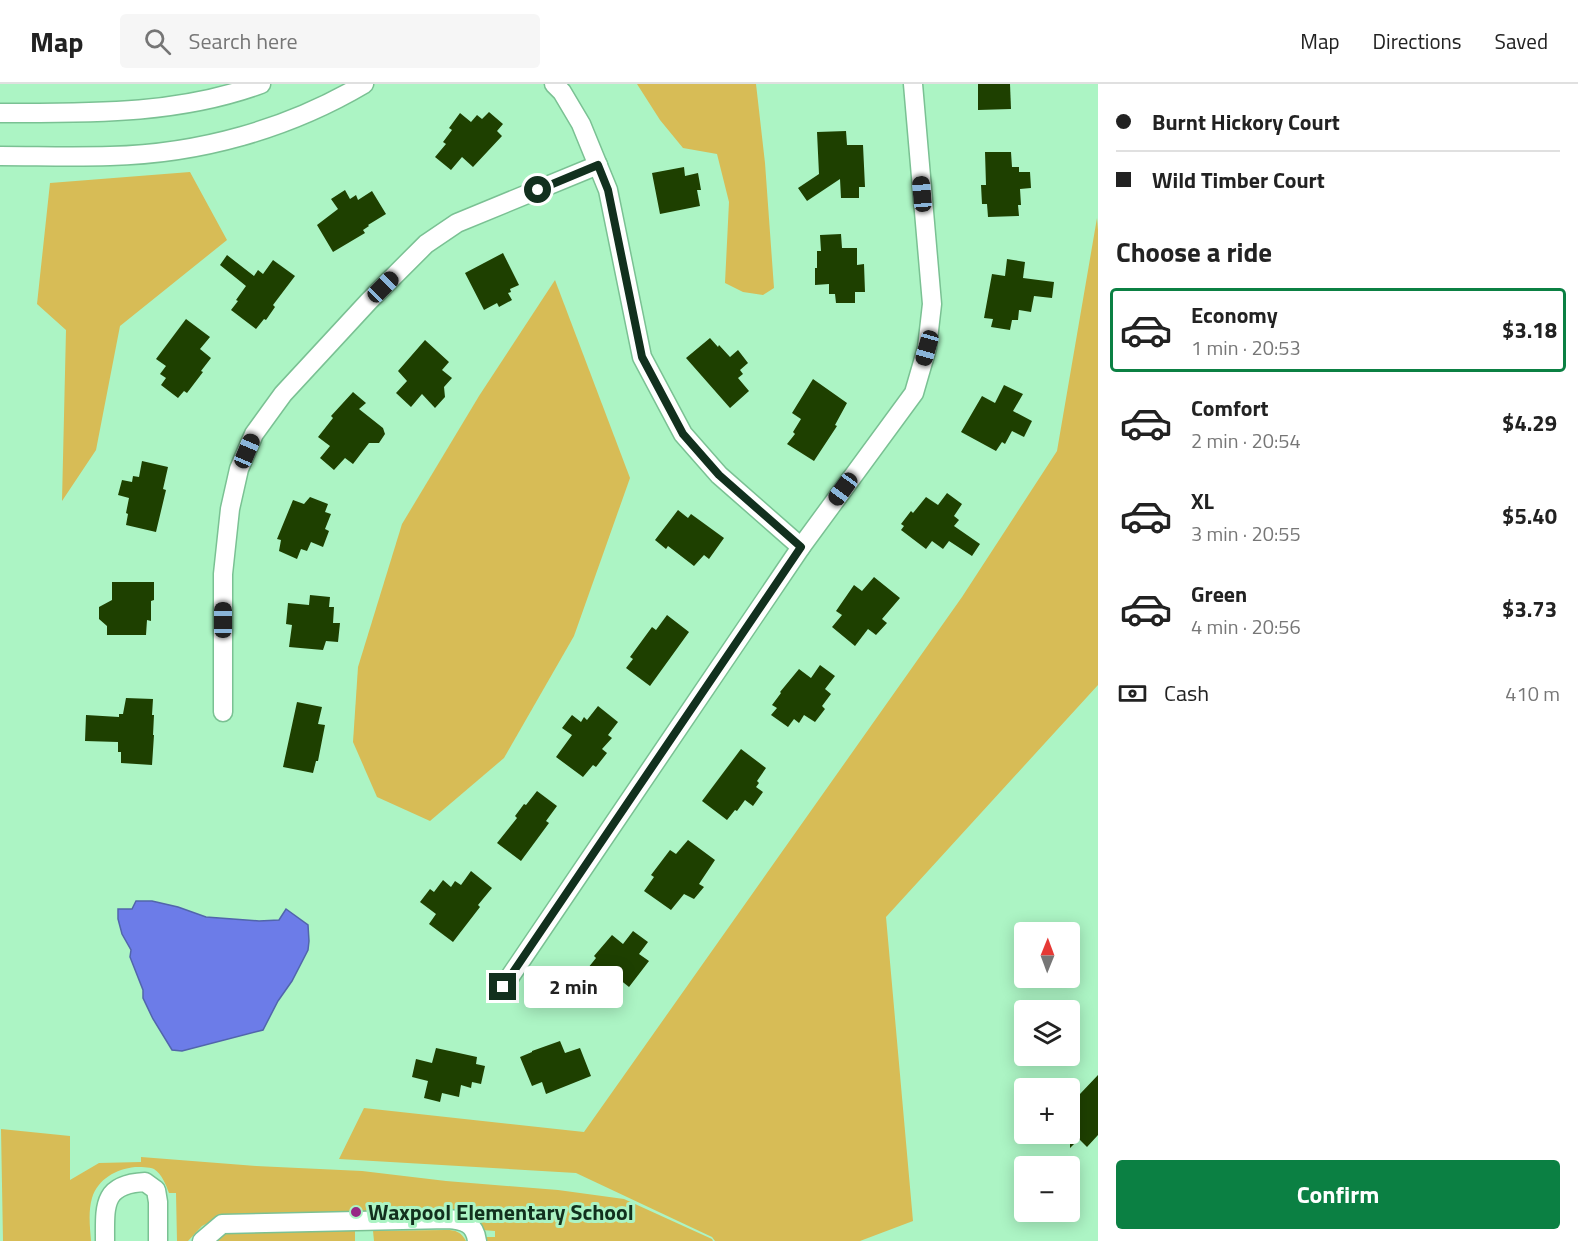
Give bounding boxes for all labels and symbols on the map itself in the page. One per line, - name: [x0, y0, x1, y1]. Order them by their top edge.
- car: [911, 175, 933, 213]
- route start: [524, 176, 551, 203]
- car: [364, 268, 402, 306]
- car: [913, 328, 941, 368]
- car: [232, 431, 262, 471]
- car: [825, 469, 861, 509]
- car: [214, 602, 232, 638]
- north arrow: [1014, 922, 1080, 988]
- callout: 2 min: [524, 966, 623, 1008]
- route end: [489, 973, 516, 1000]
- place label: Waxpool Elementary School: [368, 1195, 634, 1229]
- marker: Waxpool Elementary School: [349, 1205, 363, 1219]

